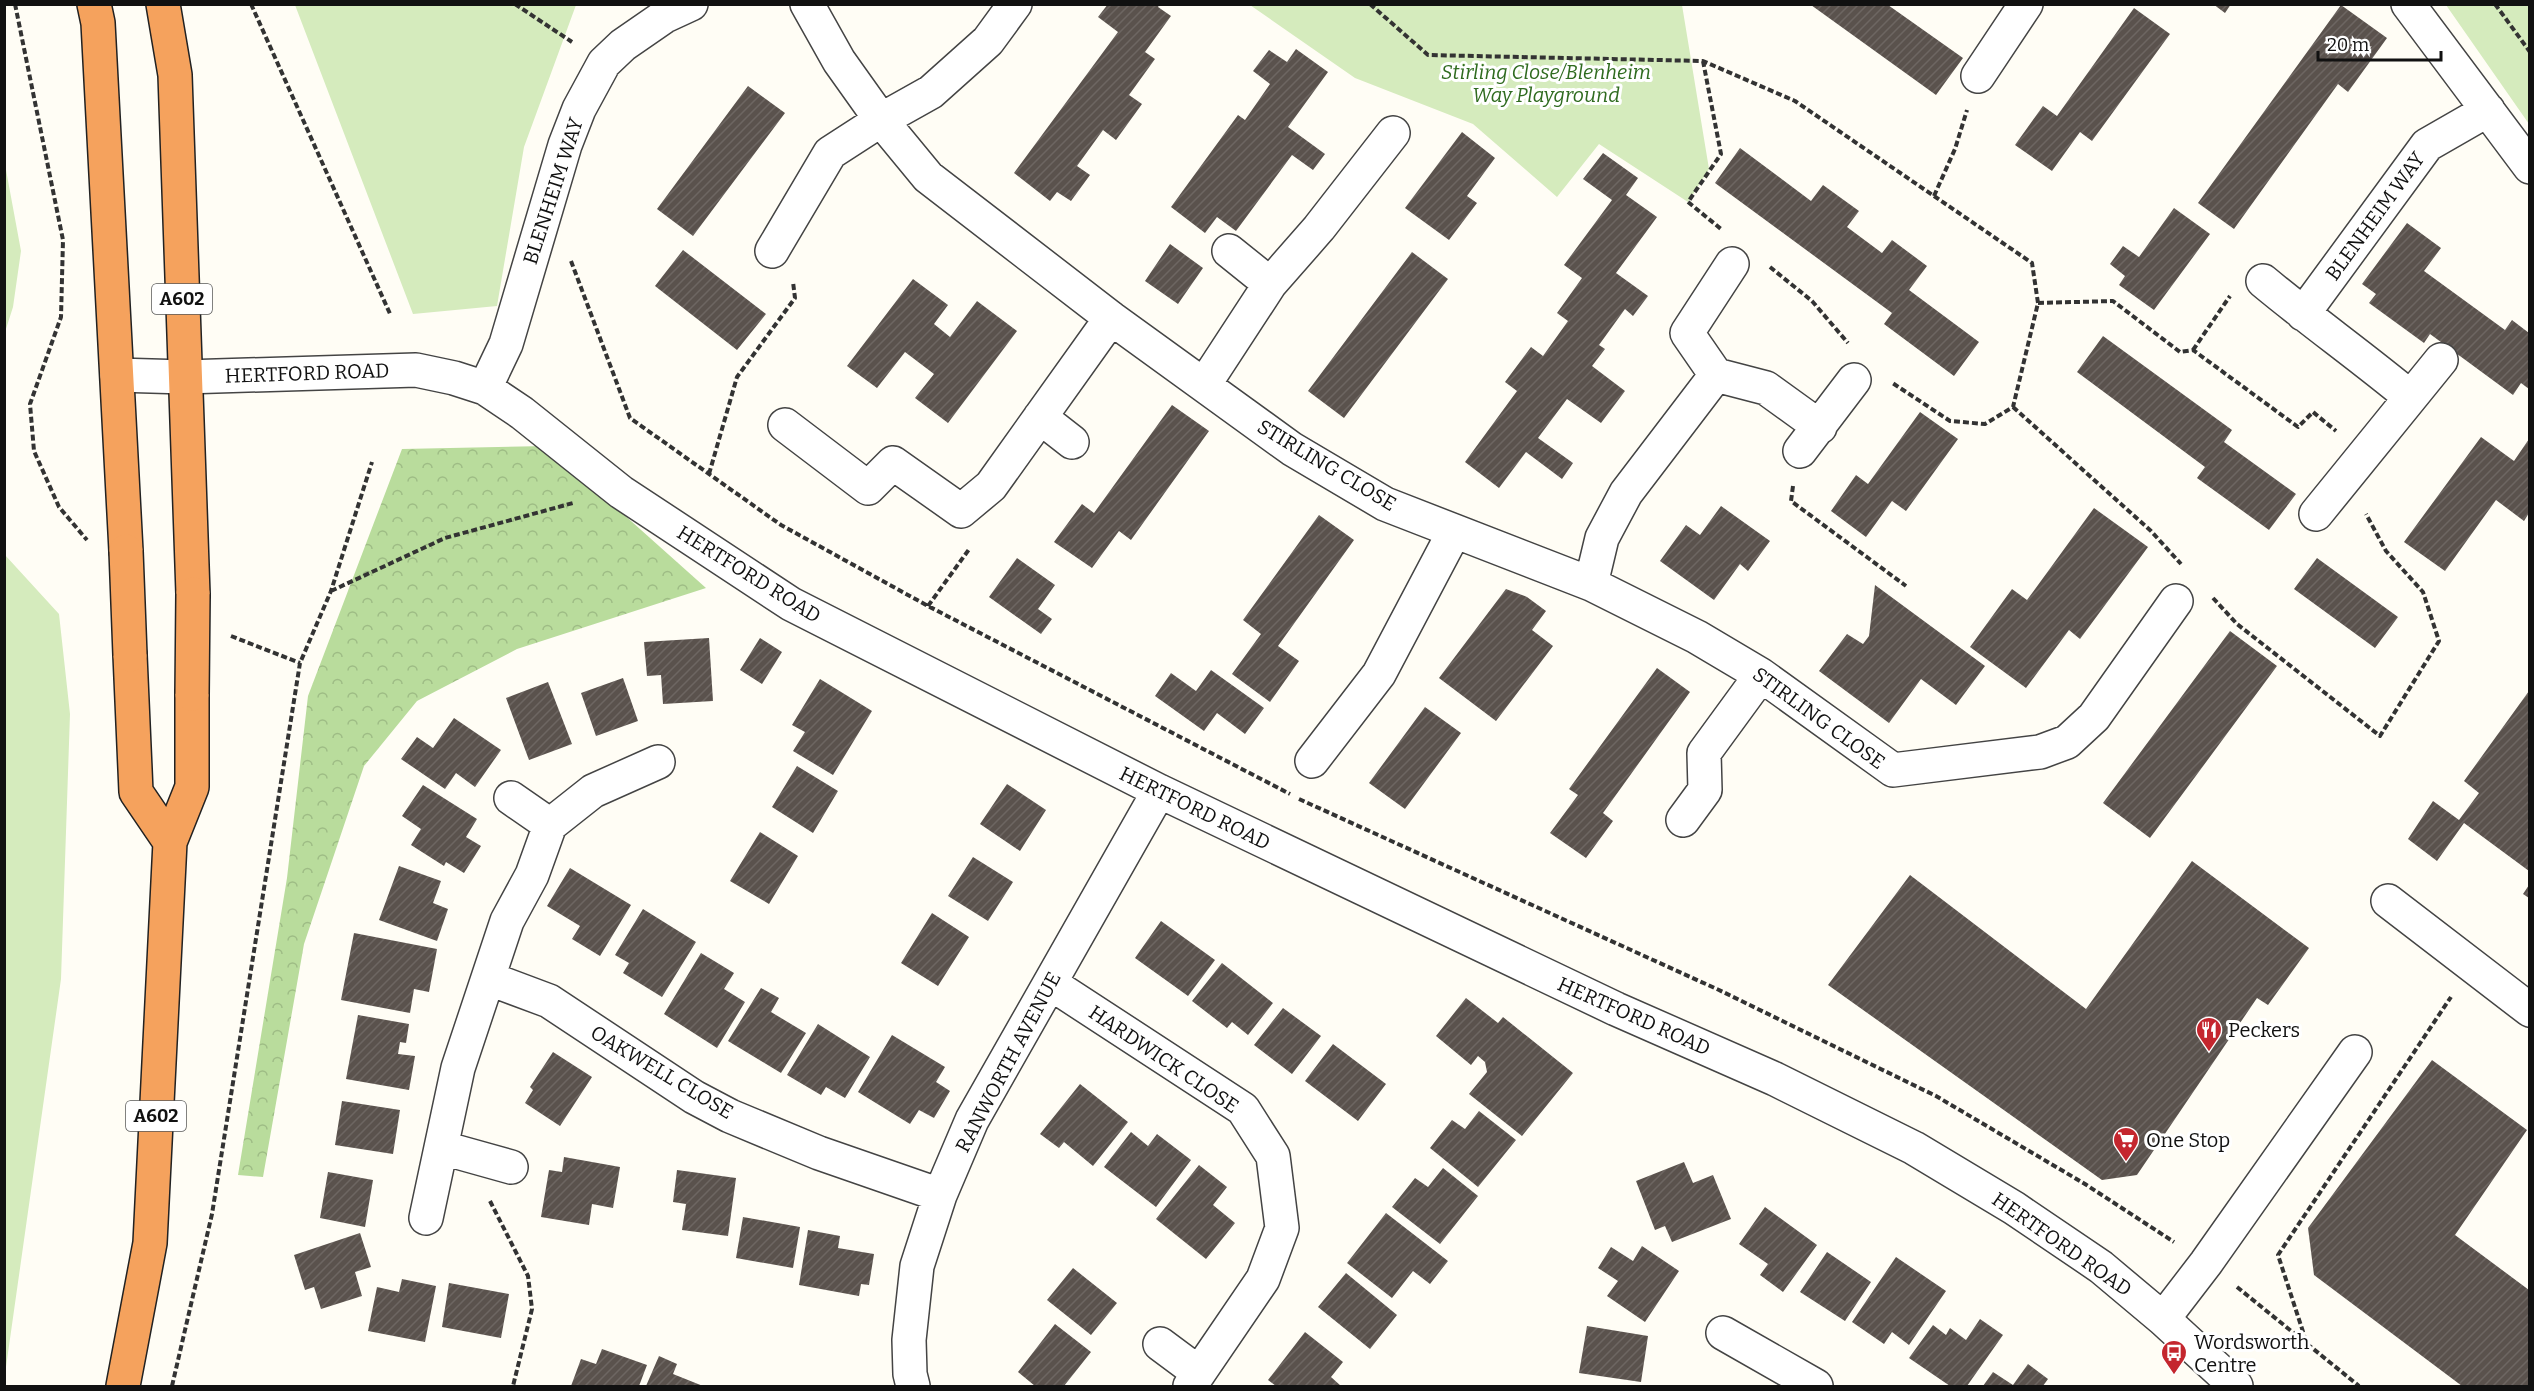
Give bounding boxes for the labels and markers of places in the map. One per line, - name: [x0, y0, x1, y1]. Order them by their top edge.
- restaurant icon: Peckers: [2194, 1015, 2224, 1053]
- place label: Peckers: [2228, 1018, 2300, 1042]
- supermarket icon: One Stop: [2111, 1125, 2141, 1163]
- place label: One Stop: [2146, 1128, 2230, 1152]
- place label: Wordsworth Centre: [2194, 1330, 2310, 1377]
- bus stop icon: Wordsworth Centre: [2159, 1338, 2189, 1376]

